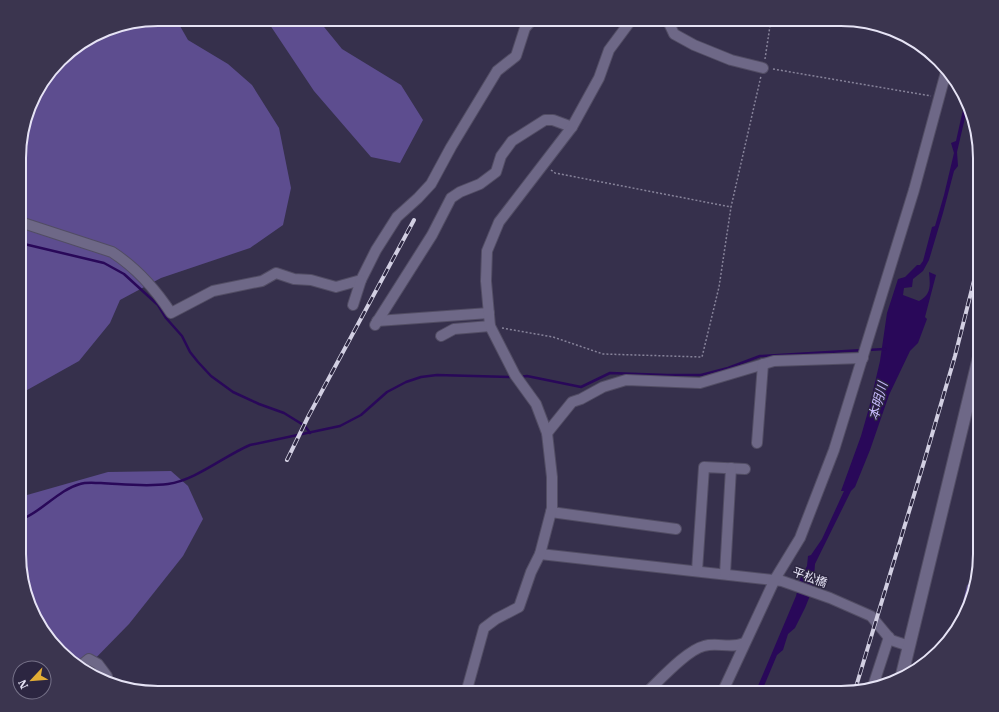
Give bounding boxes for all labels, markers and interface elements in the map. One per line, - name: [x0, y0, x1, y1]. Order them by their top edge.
- water label: 本明川: [865, 378, 892, 422]
- street label: 平松橋: [791, 564, 829, 590]
- north arrow: [12, 660, 52, 700]
- text: N: [15, 677, 31, 691]

